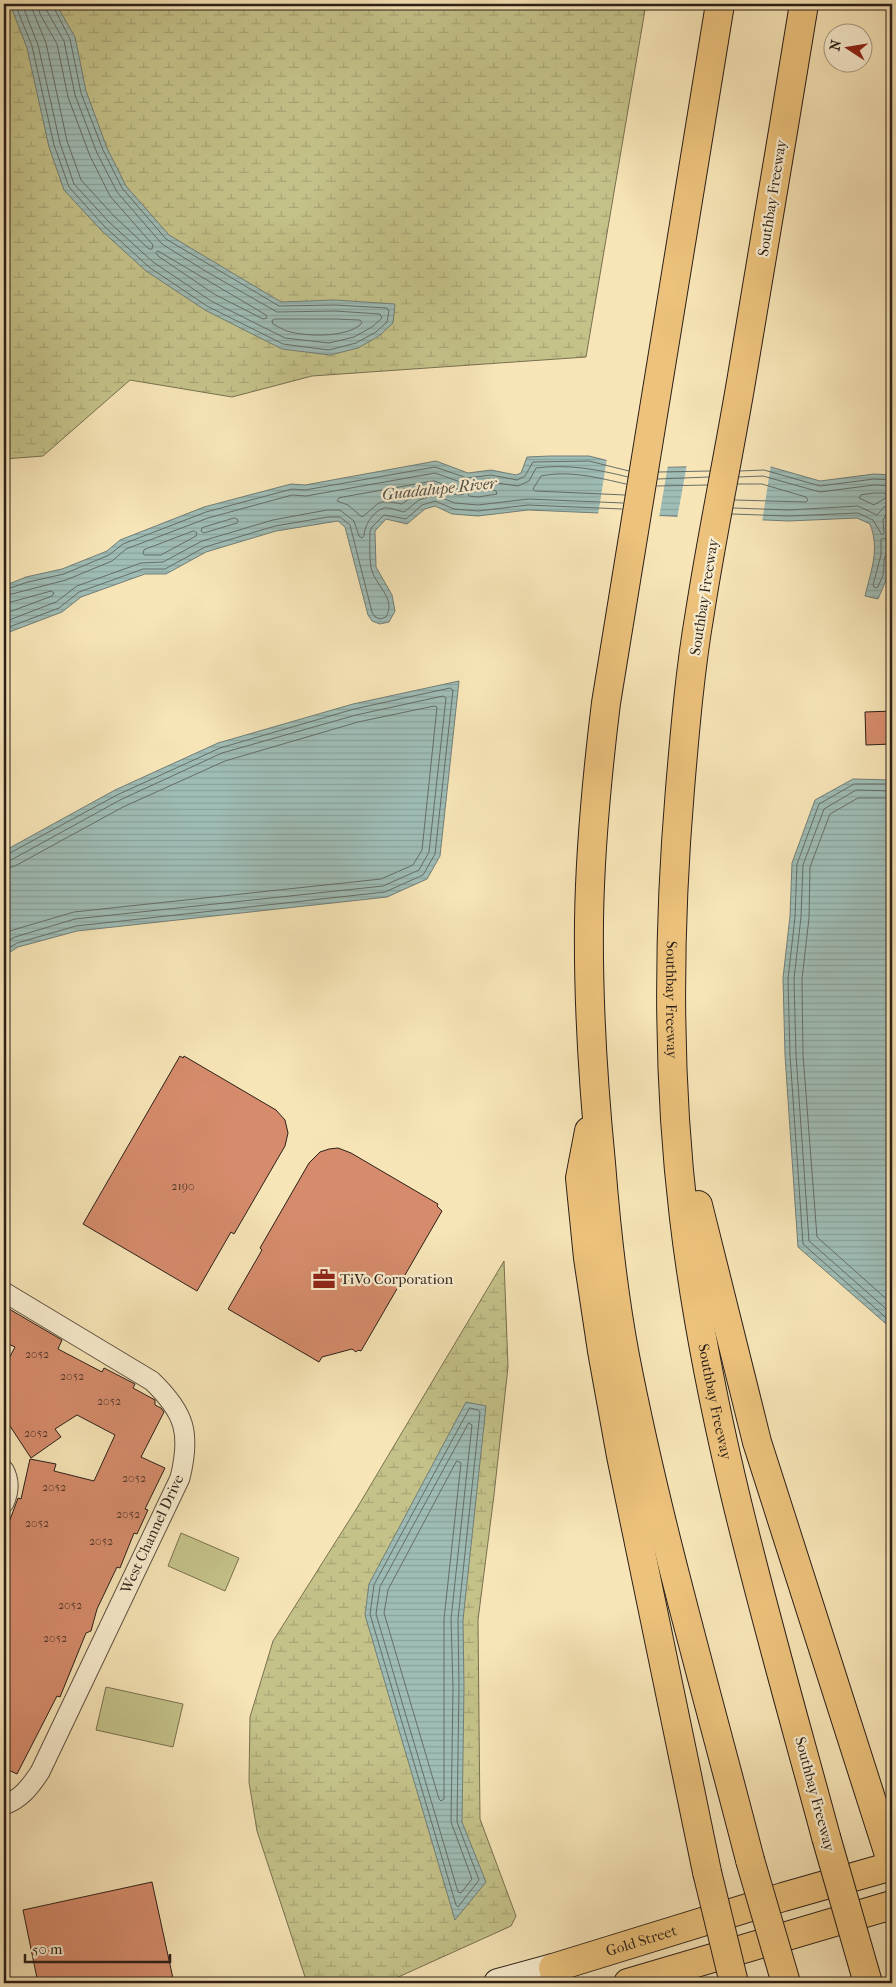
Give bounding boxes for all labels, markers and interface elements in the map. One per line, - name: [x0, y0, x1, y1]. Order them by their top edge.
- north arrow: [824, 22, 874, 72]
- text: N: [826, 38, 845, 52]
- street label: Southbay Freeway: [754, 137, 790, 258]
- water label: Guadalupe River: [381, 473, 499, 504]
- street label: Southbay Freeway: [686, 536, 722, 657]
- street label: Southbay Freeway: [662, 941, 681, 1060]
- house number: 2190: [171, 1179, 195, 1193]
- office icon: TiVo Corporation: [311, 1266, 337, 1292]
- place label: TiVo Corporation: [340, 1270, 453, 1288]
- street label: Southbay Freeway: [694, 1342, 736, 1462]
- house number: 2052: [25, 1347, 49, 1361]
- house number: 2052: [60, 1369, 84, 1383]
- house number: 2052: [97, 1394, 121, 1408]
- house number: 2052: [24, 1426, 48, 1440]
- street label: West Channel Drive: [116, 1471, 188, 1597]
- house number: 2052: [122, 1471, 146, 1485]
- house number: 2052: [42, 1480, 66, 1494]
- house number: 2052: [116, 1507, 140, 1521]
- house number: 2052: [25, 1516, 49, 1530]
- house number: 2052: [89, 1534, 113, 1548]
- house number: 2052: [58, 1598, 82, 1612]
- house number: 2052: [43, 1631, 67, 1645]
- street label: Southbay Freeway: [791, 1735, 839, 1854]
- street label: Gold Street: [604, 1921, 680, 1960]
- scale bar: [25, 1932, 170, 1964]
- text: 50 m: [32, 1940, 63, 1958]

